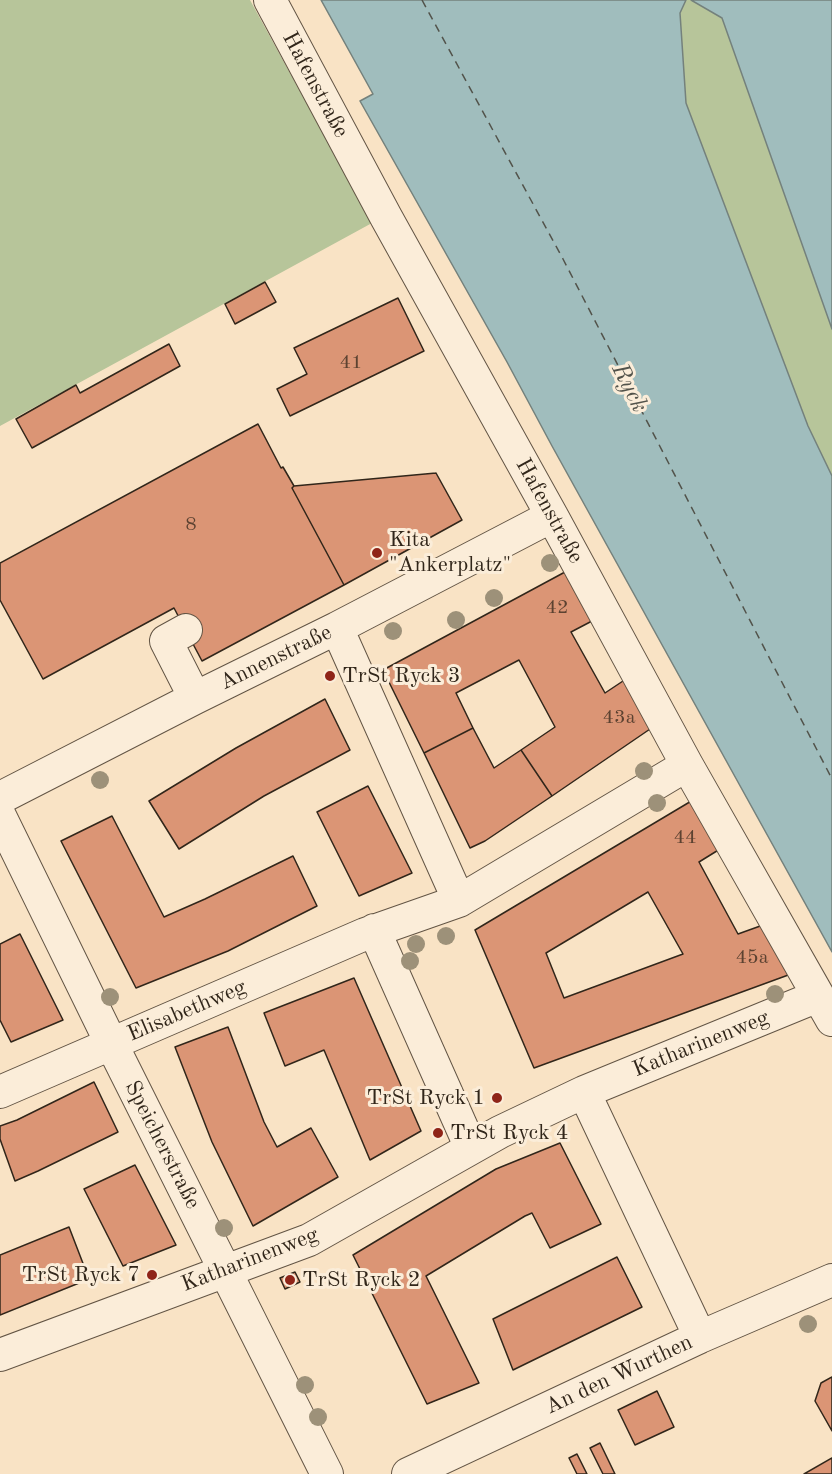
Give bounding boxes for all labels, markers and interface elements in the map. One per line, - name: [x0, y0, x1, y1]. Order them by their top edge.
- street label: Hafenstraße: [276, 27, 354, 143]
- house number: 41: [339, 351, 363, 375]
- water label: Ryck: [604, 359, 654, 417]
- street label: Hafenstraße: [509, 454, 589, 568]
- house number: 8: [185, 513, 197, 537]
- place label: Kita "Ankerplatz": [389, 527, 511, 578]
- marker: Kita "Ankerplatz": [370, 546, 384, 560]
- house number: 42: [545, 596, 569, 620]
- street label: Annenstraße: [216, 620, 336, 696]
- place label: TrSt Ryck 3: [342, 663, 461, 689]
- marker: TrSt Ryck 3: [323, 669, 337, 683]
- house number: 43a: [602, 706, 636, 730]
- house number: 44: [673, 826, 697, 850]
- house number: 45a: [735, 946, 769, 970]
- street label: Elisabethweg: [124, 974, 250, 1048]
- street label: Katharinenweg: [629, 1005, 773, 1083]
- street label: Speicherstraße: [118, 1076, 206, 1214]
- place label: TrSt Ryck 1: [366, 1085, 485, 1111]
- marker: TrSt Ryck 1: [490, 1091, 504, 1105]
- place label: TrSt Ryck 4: [450, 1120, 569, 1146]
- marker: TrSt Ryck 4: [431, 1126, 445, 1140]
- street label: Katharinenweg: [178, 1222, 322, 1298]
- place label: TrSt Ryck 7: [21, 1262, 140, 1288]
- place label: TrSt Ryck 2: [302, 1267, 421, 1293]
- marker: TrSt Ryck 7: [145, 1268, 159, 1282]
- marker: TrSt Ryck 2: [283, 1273, 297, 1287]
- street label: An den Wurthen: [541, 1329, 697, 1421]

